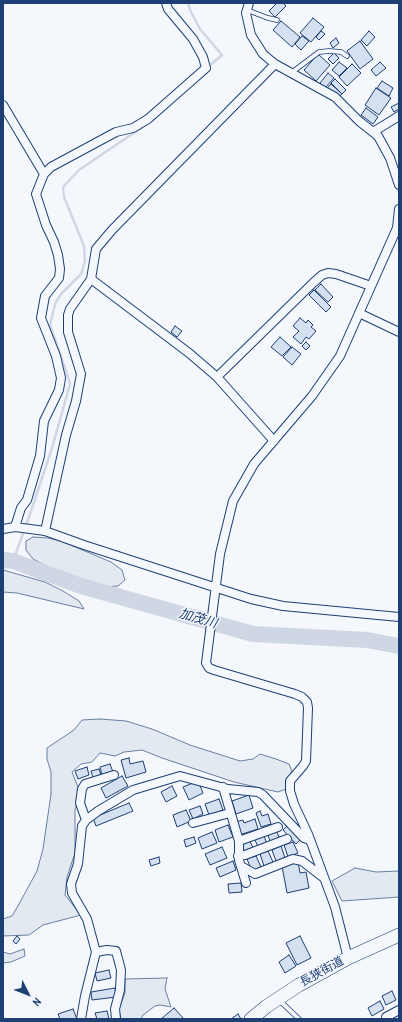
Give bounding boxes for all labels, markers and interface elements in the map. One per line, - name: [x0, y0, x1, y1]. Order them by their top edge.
- water label: 加茂川: [177, 606, 219, 632]
- street label: 長狭街道: [298, 954, 346, 990]
- north arrow: [8, 974, 48, 1014]
- text: N: [30, 995, 44, 1009]

